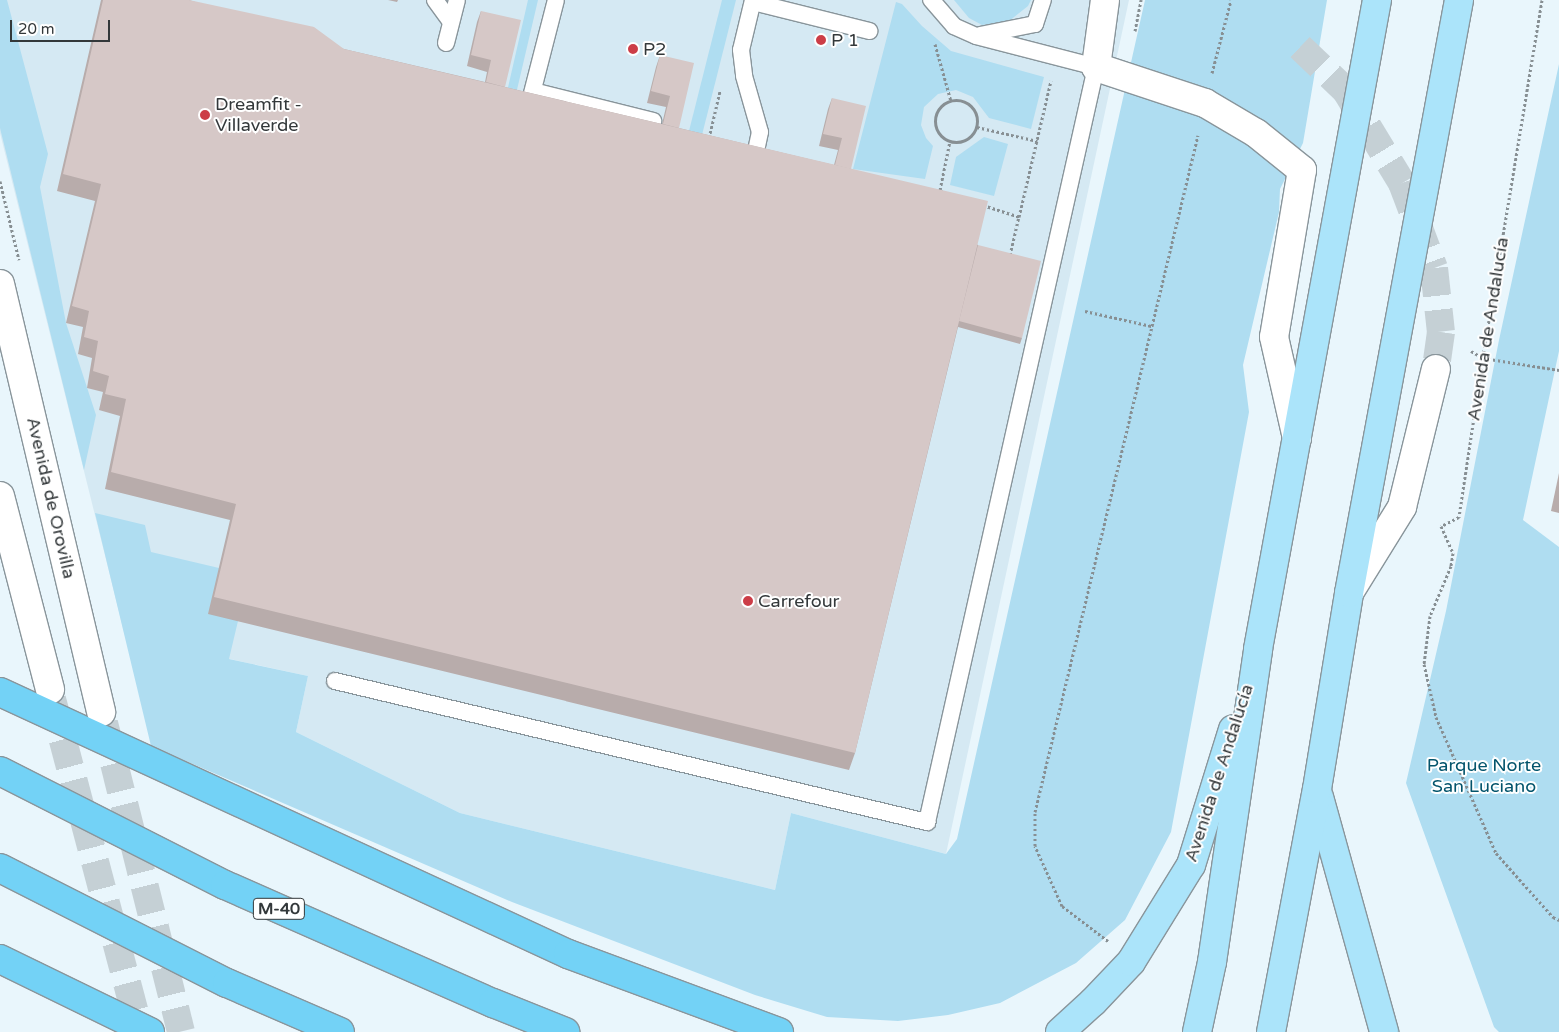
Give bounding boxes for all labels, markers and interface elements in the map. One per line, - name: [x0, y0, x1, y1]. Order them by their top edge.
- scale bar: [12, 10, 112, 42]
- text: 20 m: [18, 20, 55, 38]
- place label: P 1: [831, 29, 859, 51]
- marker: P 1: [815, 34, 827, 46]
- place label: P2: [643, 38, 666, 60]
- marker: P2: [627, 43, 639, 55]
- place label: Dreamfit - Villaverde: [215, 94, 302, 136]
- marker: Dreamfit - Villaverde: [199, 109, 211, 121]
- street label: Avenida de Andalucía: [1463, 236, 1513, 422]
- street label: Avenida de Orovilla: [22, 415, 80, 581]
- place label: Carrefour: [758, 590, 839, 612]
- marker: Carrefour: [742, 595, 754, 607]
- street label: Avenida de Andalucía: [1180, 681, 1258, 865]
- park label: Parque Norte San Luciano: [1427, 755, 1541, 798]
- road number: M-40: [253, 896, 305, 922]

